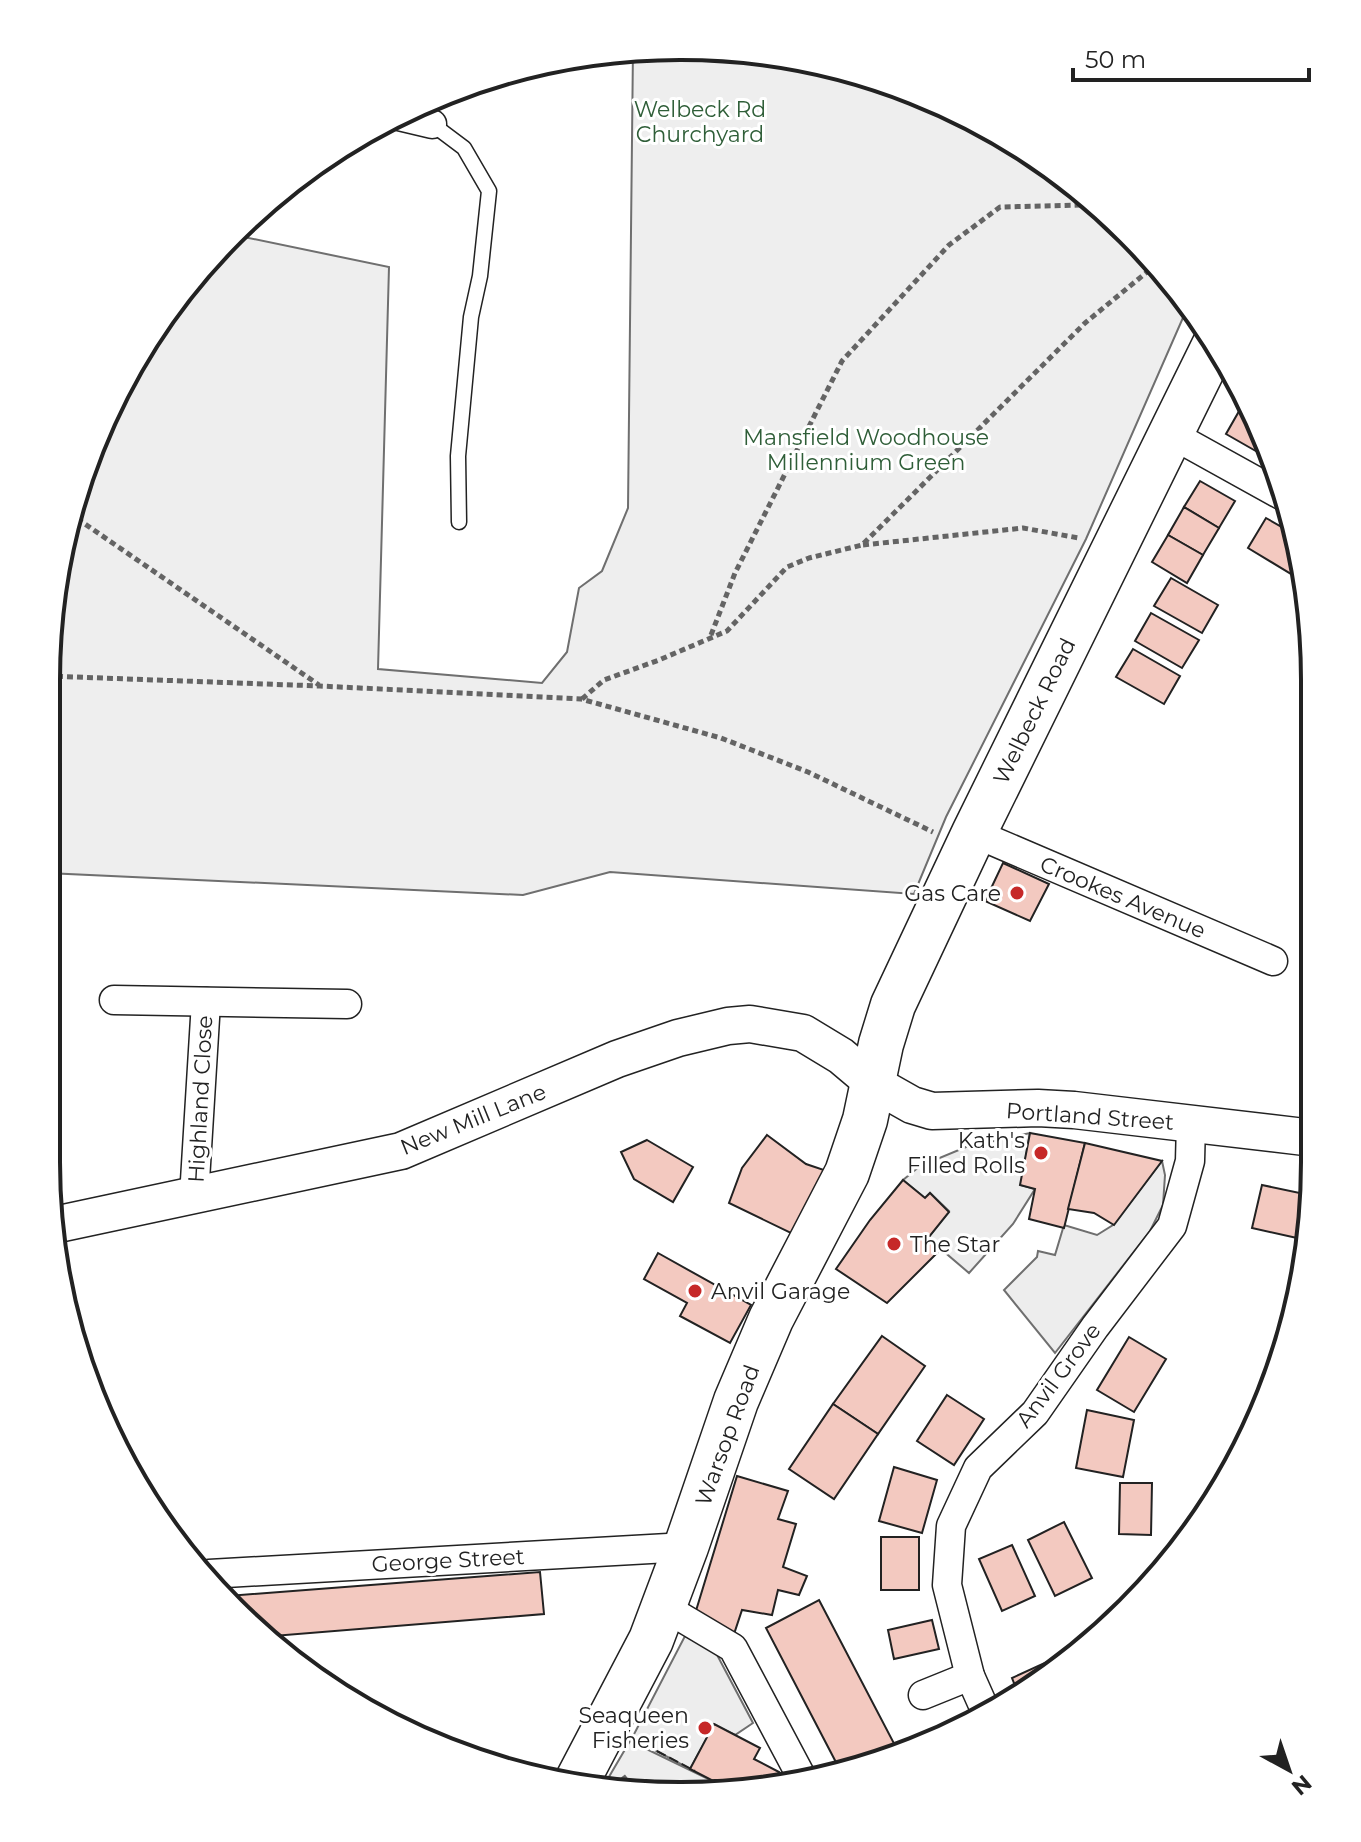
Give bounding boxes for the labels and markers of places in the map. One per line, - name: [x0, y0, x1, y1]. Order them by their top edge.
- place label: Gas Care: [904, 880, 1001, 907]
- marker: Gas Care: [1008, 884, 1026, 902]
- place label: Kath's Filled Rolls: [907, 1127, 1025, 1179]
- marker: Kath's Filled Rolls: [1032, 1144, 1050, 1162]
- place label: The Star: [910, 1231, 1000, 1258]
- marker: The Star: [885, 1235, 903, 1253]
- place label: Anvil Garage: [711, 1278, 850, 1305]
- marker: Anvil Garage: [686, 1282, 704, 1300]
- place label: Seaqueen Fisheries: [578, 1702, 689, 1754]
- marker: Seaqueen Fisheries: [696, 1719, 714, 1737]

